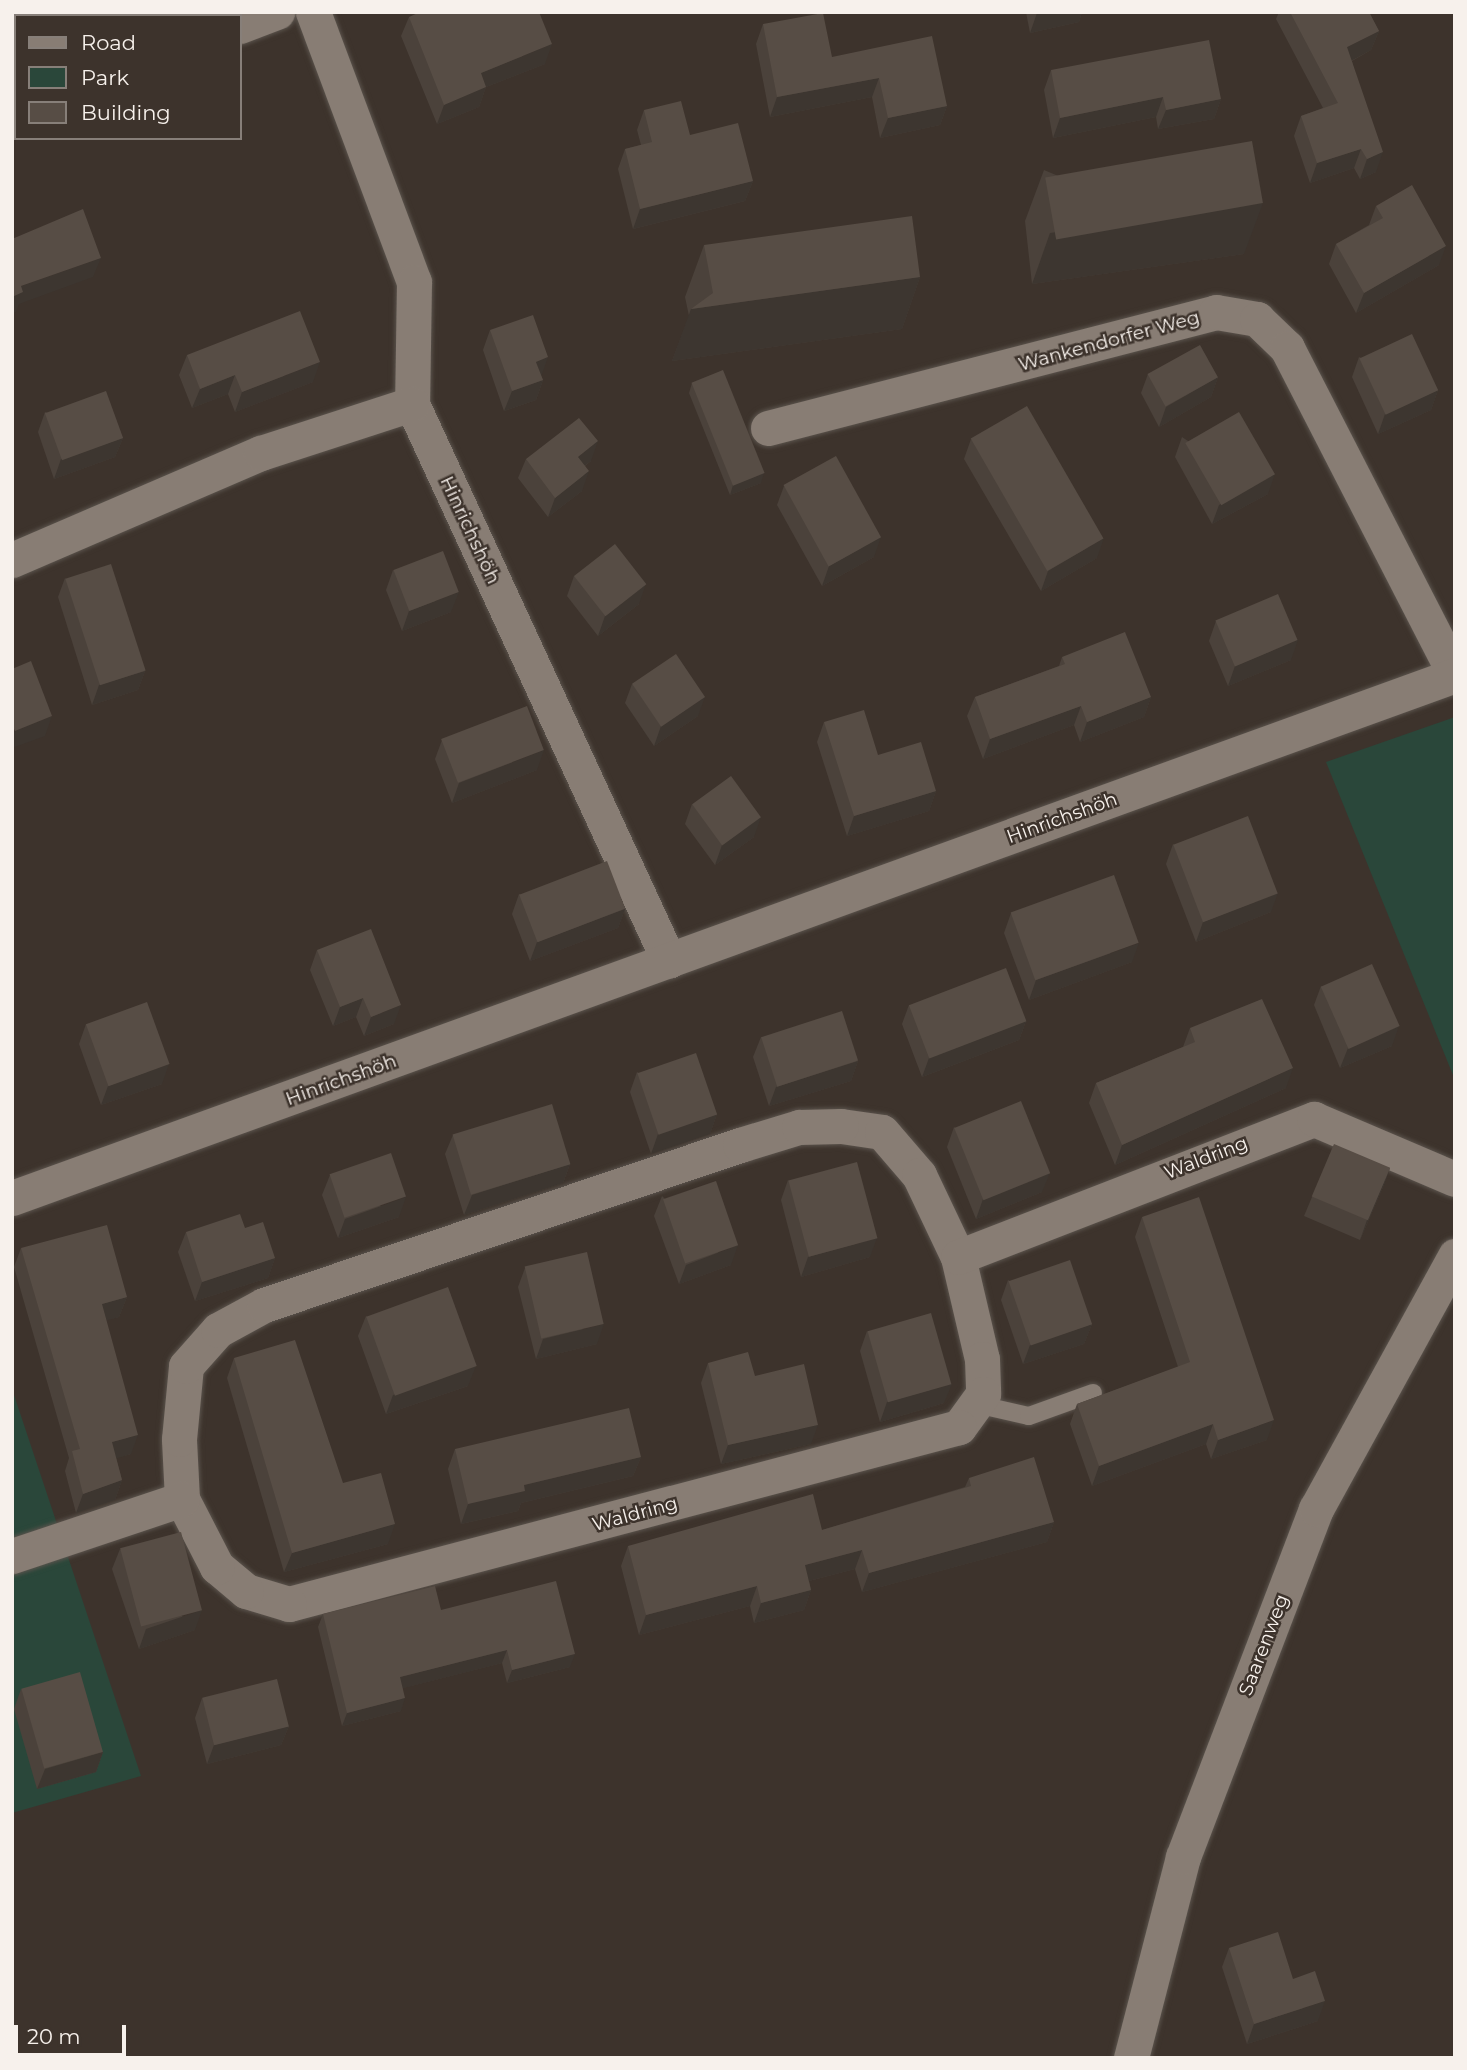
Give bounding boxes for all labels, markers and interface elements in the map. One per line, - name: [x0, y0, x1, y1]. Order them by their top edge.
- legend: [14, 14, 242, 140]
- text: Road: [81, 30, 136, 55]
- text: Park: [81, 65, 129, 90]
- text: Building: [81, 100, 171, 125]
- street label: Wankendorfer Weg: [1016, 306, 1202, 376]
- street label: Hinrichshöh: [435, 473, 505, 587]
- street label: Hinrichshöh: [1003, 787, 1121, 849]
- street label: Hinrichshöh: [282, 1049, 400, 1111]
- street label: Waldring: [1161, 1132, 1251, 1184]
- street label: Waldring: [590, 1492, 680, 1536]
- street label: Saarenweg: [1234, 1591, 1294, 1699]
- scale bar: [18, 2010, 130, 2054]
- text: 20 m: [27, 2024, 81, 2049]

